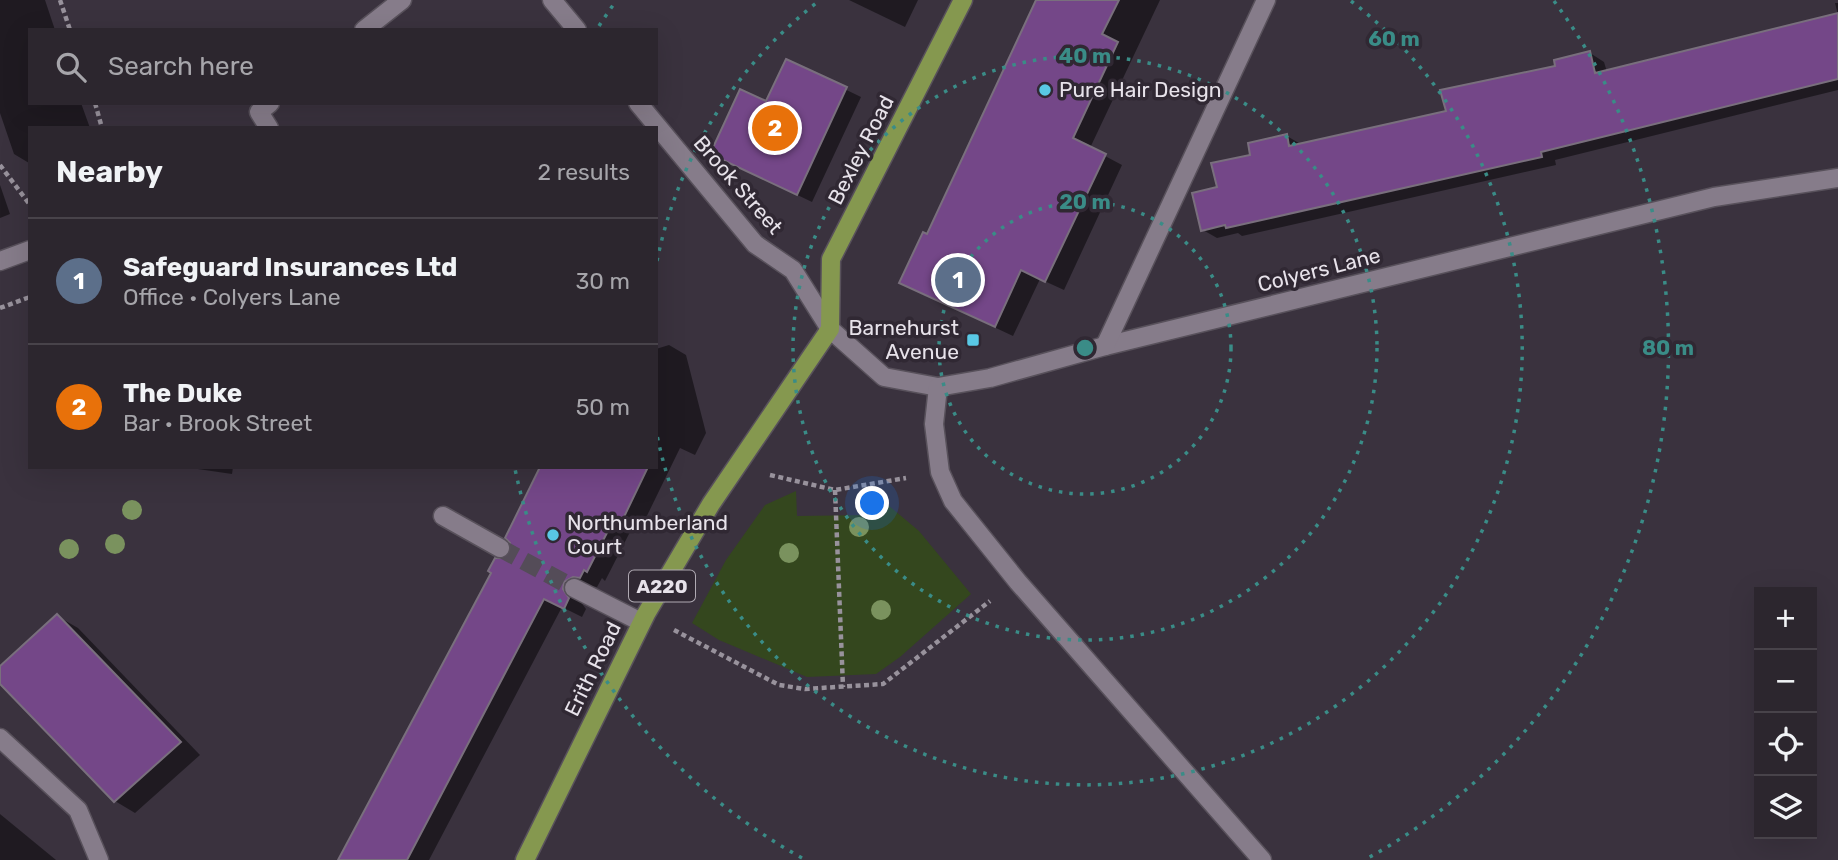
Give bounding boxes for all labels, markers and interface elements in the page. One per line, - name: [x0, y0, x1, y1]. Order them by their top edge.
- text: 60 m: [1368, 26, 1420, 51]
- search box: [28, 28, 658, 105]
- text: 40 m: [1059, 43, 1111, 68]
- icon: search: [52, 48, 90, 86]
- text: Search here: [108, 51, 254, 82]
- place label: Pure Hair Design: [1059, 77, 1221, 102]
- marker: Pure Hair Design: [1037, 82, 1053, 98]
- street label: Bexley Road: [822, 91, 899, 209]
- pin: 2: [752, 102, 798, 154]
- street label: Brook Street: [689, 130, 788, 239]
- text: Nearby: [56, 154, 163, 190]
- text: 2 results: [538, 158, 630, 186]
- text: 20 m: [1059, 189, 1111, 214]
- street label: Colyers Lane: [1255, 242, 1383, 297]
- text: Safeguard Insurances Ltd: [123, 252, 458, 283]
- pin: 1: [935, 254, 981, 306]
- text: 1: [73, 267, 85, 295]
- text: 30 m: [575, 267, 630, 295]
- text: Office · Colyers Lane: [123, 283, 341, 311]
- place label: Barnehurst Avenue: [849, 315, 959, 364]
- marker: Barnehurst Avenue: [965, 332, 981, 348]
- text: 80 m: [1642, 335, 1694, 360]
- centre of rings: [1073, 336, 1097, 360]
- text: The Duke: [123, 378, 242, 409]
- text: 2: [72, 393, 86, 421]
- text: 50 m: [576, 393, 630, 421]
- text: Bar · Brook Street: [123, 409, 312, 437]
- your location: [855, 486, 889, 520]
- place label: Northumberland Court: [567, 510, 728, 559]
- marker: Northumberland Court: [545, 527, 561, 543]
- road number: A220: [629, 570, 695, 601]
- map controls: [1754, 587, 1817, 839]
- button: +: [1754, 587, 1817, 650]
- street label: Erith Road: [559, 618, 626, 720]
- button: −: [1754, 650, 1817, 713]
- button: locate: [1754, 713, 1817, 776]
- button: layers: [1754, 776, 1817, 839]

